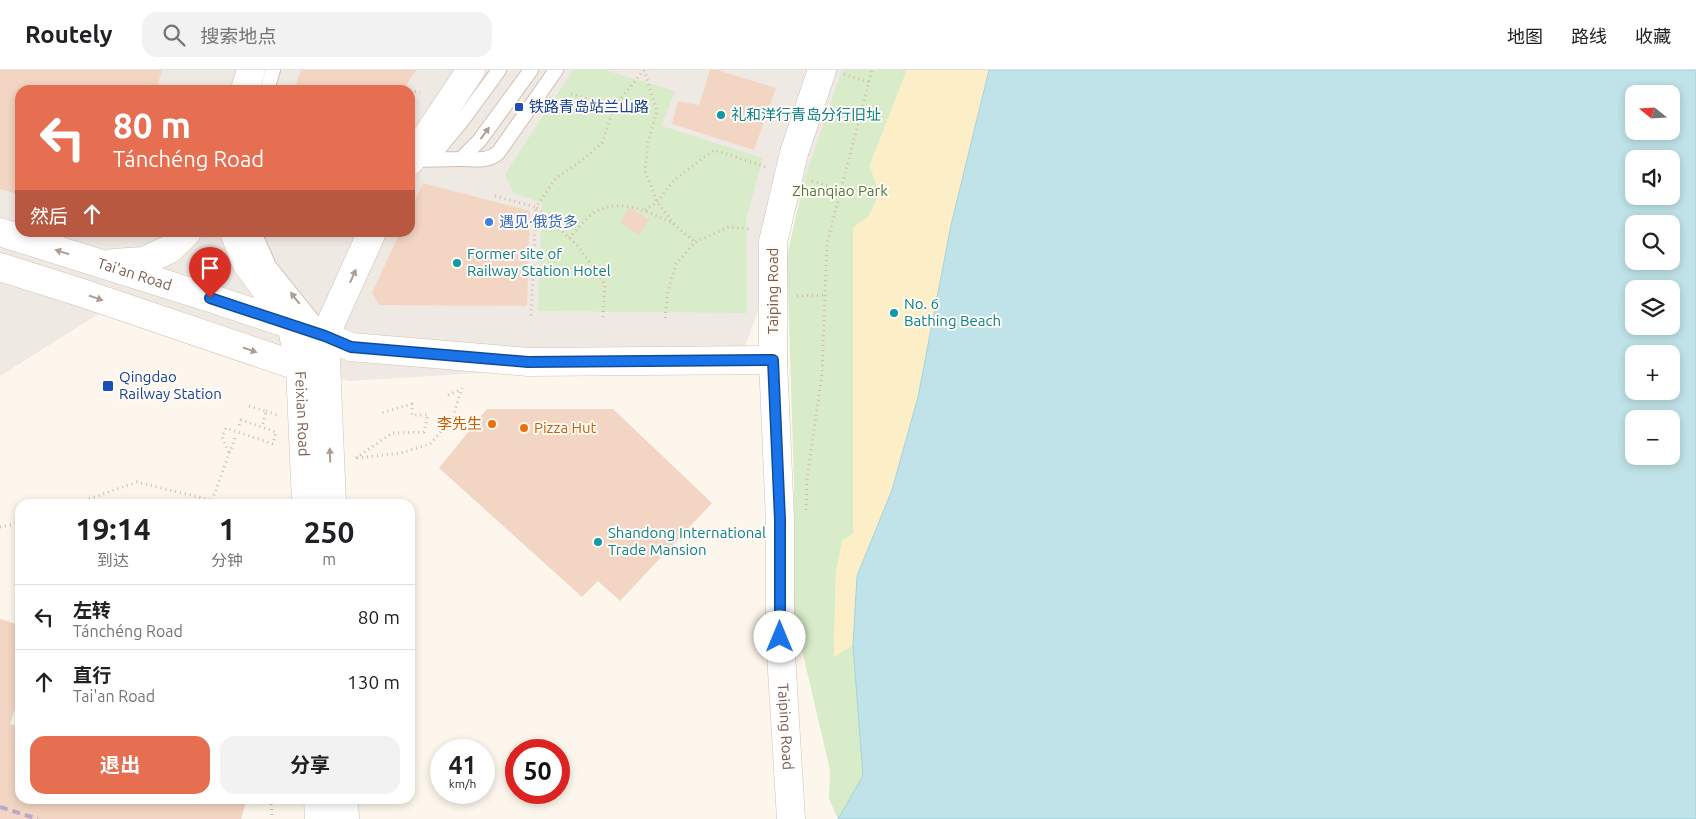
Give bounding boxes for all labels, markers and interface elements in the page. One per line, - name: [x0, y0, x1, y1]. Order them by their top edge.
- search box: [142, 12, 492, 57]
- text: Routely: [25, 21, 112, 48]
- icon: search: [160, 21, 188, 49]
- text: 搜索地点: [200, 25, 276, 47]
- text: 地图: [1507, 26, 1543, 46]
- text: 路线: [1571, 26, 1607, 46]
- text: 收藏: [1635, 26, 1671, 46]
- north arrow: [1625, 85, 1680, 140]
- map controls: [1625, 85, 1680, 465]
- place label: 铁路青岛站兰山路: [529, 98, 649, 115]
- marker: 铁路青岛站兰山路: [513, 101, 525, 113]
- icon: left: [30, 105, 95, 170]
- text: 80 m: [113, 105, 191, 145]
- place label: 礼和洋行青岛分行旧址: [731, 106, 881, 123]
- marker: 礼和洋行青岛分行旧址: [715, 109, 727, 121]
- one-way arrow: [480, 127, 491, 140]
- text: Tánchéng Road: [113, 146, 264, 171]
- button: sound: [1625, 150, 1680, 205]
- park label: Zhanqiao Park: [792, 182, 888, 199]
- icon: ahead: [78, 200, 106, 228]
- text: 然后: [30, 205, 68, 227]
- place label: 遇见·俄货多: [499, 213, 578, 230]
- button: search: [1625, 215, 1680, 270]
- marker: 遇见·俄货多: [483, 216, 495, 228]
- place label: Former site of Railway Station Hotel: [467, 245, 611, 279]
- one-way arrow: [55, 247, 70, 255]
- pin: [189, 247, 231, 298]
- street label: Taiping Road: [764, 248, 781, 334]
- street label: Tai'an Road: [95, 254, 174, 293]
- icon: arrive: [196, 254, 224, 282]
- marker: Former site of Railway Station Hotel: [451, 257, 463, 269]
- one-way arrow: [349, 269, 357, 283]
- button: layers: [1625, 280, 1680, 335]
- one-way arrow: [290, 291, 300, 305]
- one-way arrow: [89, 294, 104, 302]
- place label: No. 6 Bathing Beach: [904, 295, 1001, 329]
- marker: No. 6 Bathing Beach: [888, 307, 900, 319]
- button: +: [1625, 345, 1680, 400]
- one-way arrow: [243, 346, 258, 354]
- place label: Qingdao Railway Station: [119, 368, 222, 402]
- street label: Feixian Road: [292, 371, 313, 457]
- marker: Qingdao Railway Station: [101, 379, 115, 393]
- button: −: [1625, 410, 1680, 465]
- place label: 李先生: [437, 415, 482, 432]
- marker: 李先生: [486, 418, 498, 430]
- place label: Pizza Hut: [534, 419, 597, 436]
- marker: Pizza Hut: [518, 422, 530, 434]
- one-way arrow: [326, 447, 334, 463]
- text: 19:14: [76, 512, 151, 546]
- text: 1: [219, 512, 236, 546]
- text: 250: [304, 515, 354, 549]
- place label: Shandong International Trade Mansion: [608, 524, 766, 558]
- marker: Shandong International Trade Mansion: [592, 536, 604, 548]
- text: m: [322, 550, 336, 568]
- text: 到达: [97, 551, 129, 569]
- text: 分钟: [211, 551, 243, 569]
- text: 左转: [73, 599, 111, 621]
- icon: left: [30, 603, 58, 631]
- text: 80 m: [358, 606, 400, 628]
- position arrow: [753, 610, 805, 662]
- text: Tánchéng Road: [73, 622, 183, 640]
- text: 直行: [73, 664, 111, 686]
- icon: ahead: [30, 668, 58, 696]
- text: 130 m: [347, 671, 400, 693]
- street label: Taiping Road: [775, 683, 797, 770]
- text: Tai'an Road: [73, 687, 155, 705]
- button: 退出: [30, 736, 210, 794]
- button: 分享: [220, 736, 400, 794]
- speed limit sign: 50: [505, 739, 570, 804]
- text: 41: [448, 751, 477, 779]
- text: km/h: [449, 777, 476, 790]

